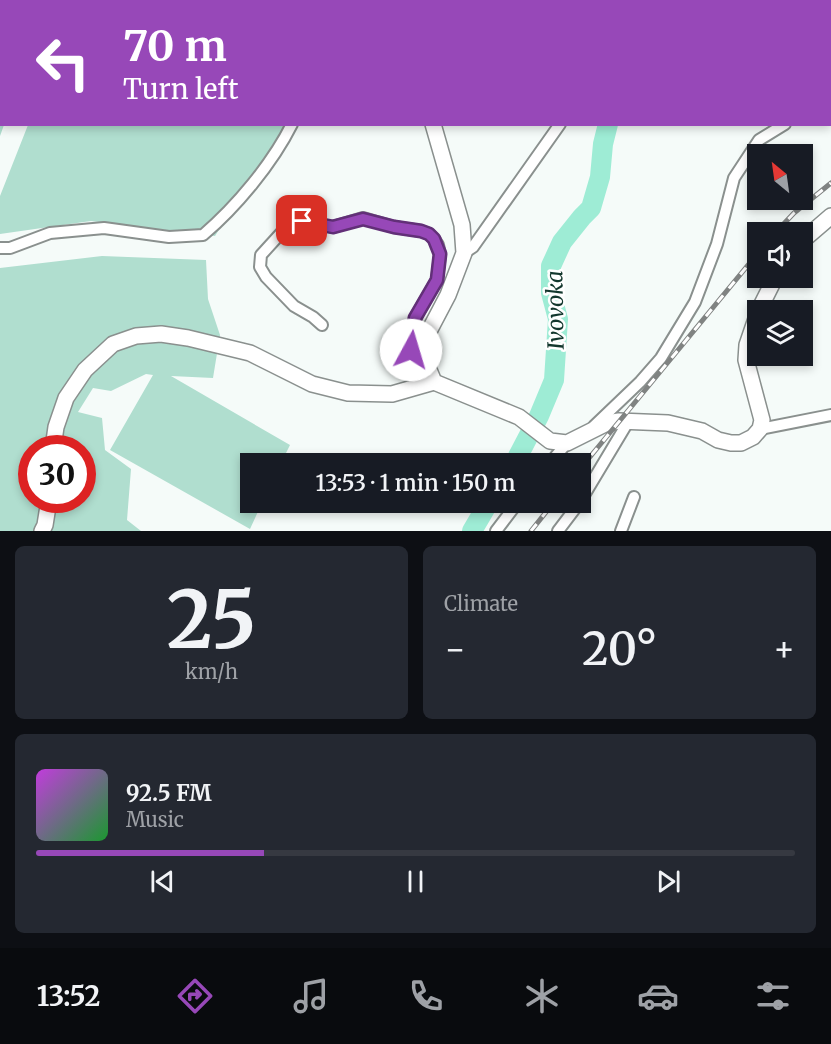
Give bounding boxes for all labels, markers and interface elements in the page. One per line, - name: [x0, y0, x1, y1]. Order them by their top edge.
- text: 70 m: [123, 20, 227, 72]
- icon: left: [24, 24, 102, 102]
- text: Turn left: [123, 72, 238, 106]
- north arrow: [747, 144, 813, 210]
- map controls: [747, 144, 813, 366]
- pin: [276, 195, 327, 246]
- icon: arrive: [285, 204, 318, 237]
- button: sound: [747, 222, 813, 288]
- water label: Ivovoka: [540, 270, 570, 350]
- button: layers: [747, 300, 813, 366]
- position arrow: [379, 318, 443, 382]
- speed limit sign: 30: [18, 435, 96, 513]
- text: 13:53 · 1 min · 150 m: [316, 469, 515, 497]
- text: 25: [167, 571, 256, 669]
- text: Climate: [444, 591, 518, 616]
- text: 20°: [582, 621, 657, 677]
- text: −: [444, 629, 466, 670]
- text: +: [773, 629, 795, 670]
- text: km/h: [185, 659, 238, 684]
- text: 92.5 FM: [126, 779, 212, 807]
- text: Music: [126, 807, 184, 832]
- icon: previous: [146, 865, 179, 898]
- icon: pause: [399, 865, 432, 898]
- icon: next: [652, 865, 685, 898]
- icon: directions: [174, 975, 216, 1017]
- icon: music: [290, 975, 332, 1017]
- icon: phone: [405, 975, 447, 1017]
- icon: climate: [521, 975, 563, 1017]
- icon: car: [637, 975, 679, 1017]
- icon: filters: [752, 975, 794, 1017]
- text: 13:52: [37, 979, 101, 1013]

